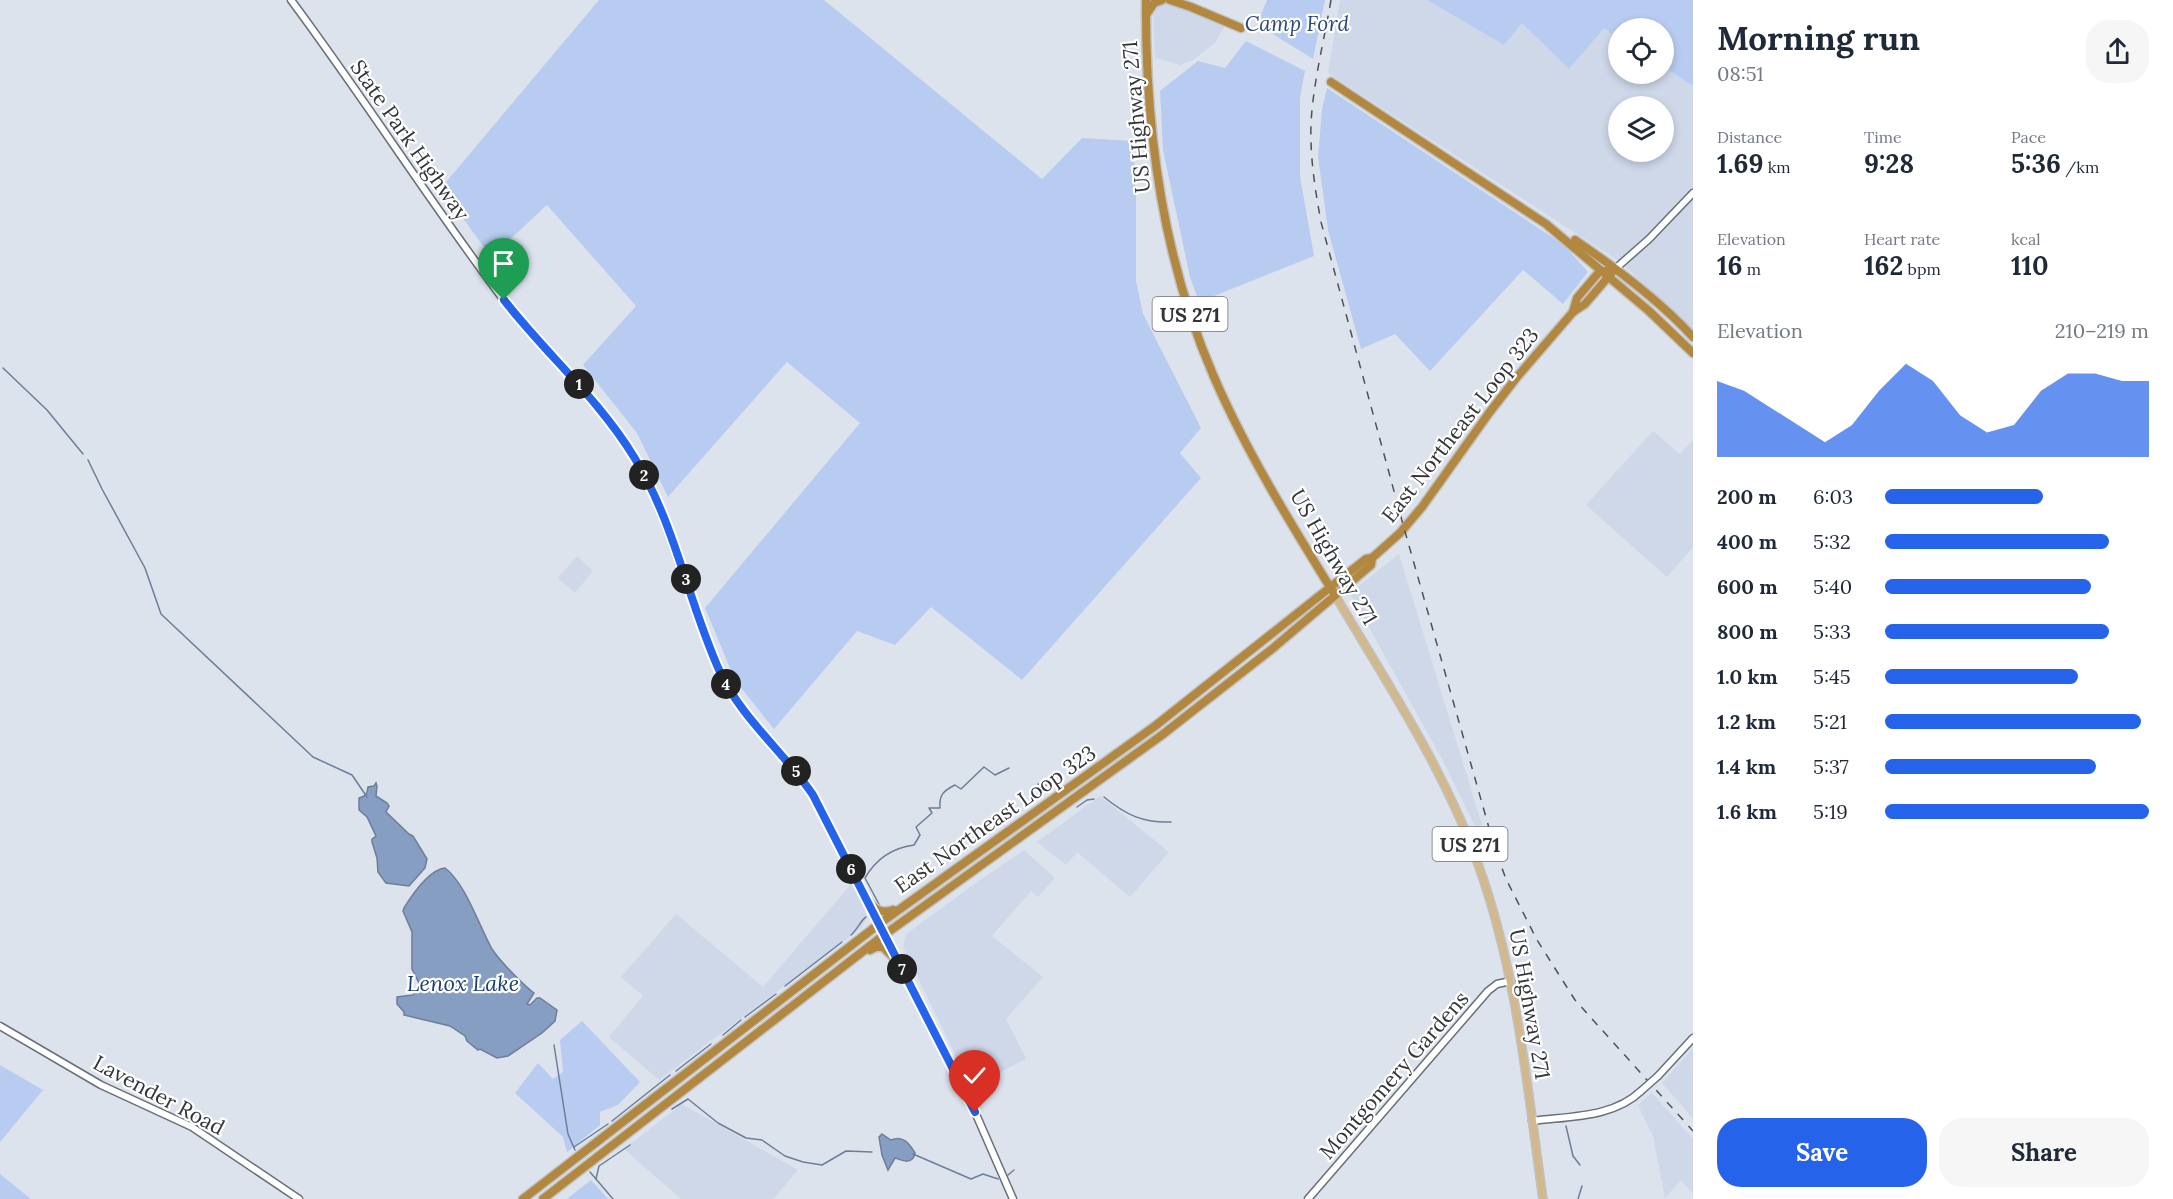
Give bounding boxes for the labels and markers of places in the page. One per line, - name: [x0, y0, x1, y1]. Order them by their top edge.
- pin: [478, 238, 529, 300]
- pin: 1: [564, 369, 594, 399]
- pin: 2: [629, 460, 659, 490]
- pin: 3: [671, 564, 701, 594]
- pin: 4: [711, 669, 741, 699]
- pin: 5: [781, 756, 811, 786]
- pin: 6: [836, 854, 866, 884]
- pin: 7: [887, 954, 917, 984]
- pin: [949, 1050, 1000, 1112]

